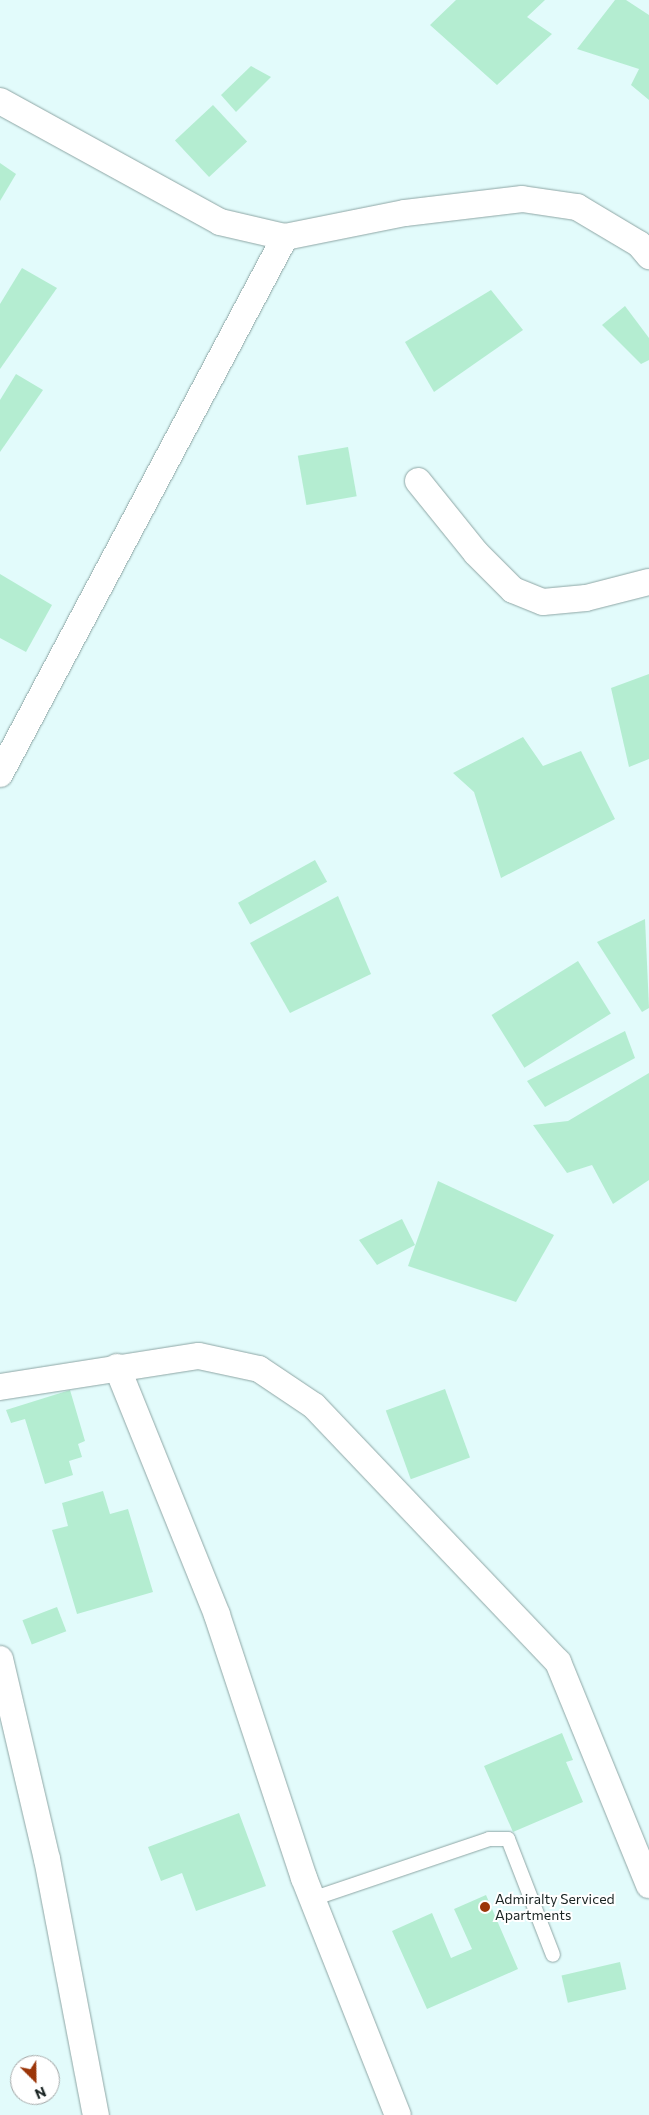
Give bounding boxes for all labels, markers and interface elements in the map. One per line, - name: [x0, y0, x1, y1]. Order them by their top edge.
- place label: Admiralty Serviced Apartments: [495, 1891, 615, 1924]
- marker: Admiralty Serviced Apartments: [479, 1901, 491, 1913]
- north arrow: [10, 2055, 60, 2105]
- text: N: [33, 2083, 49, 2103]

